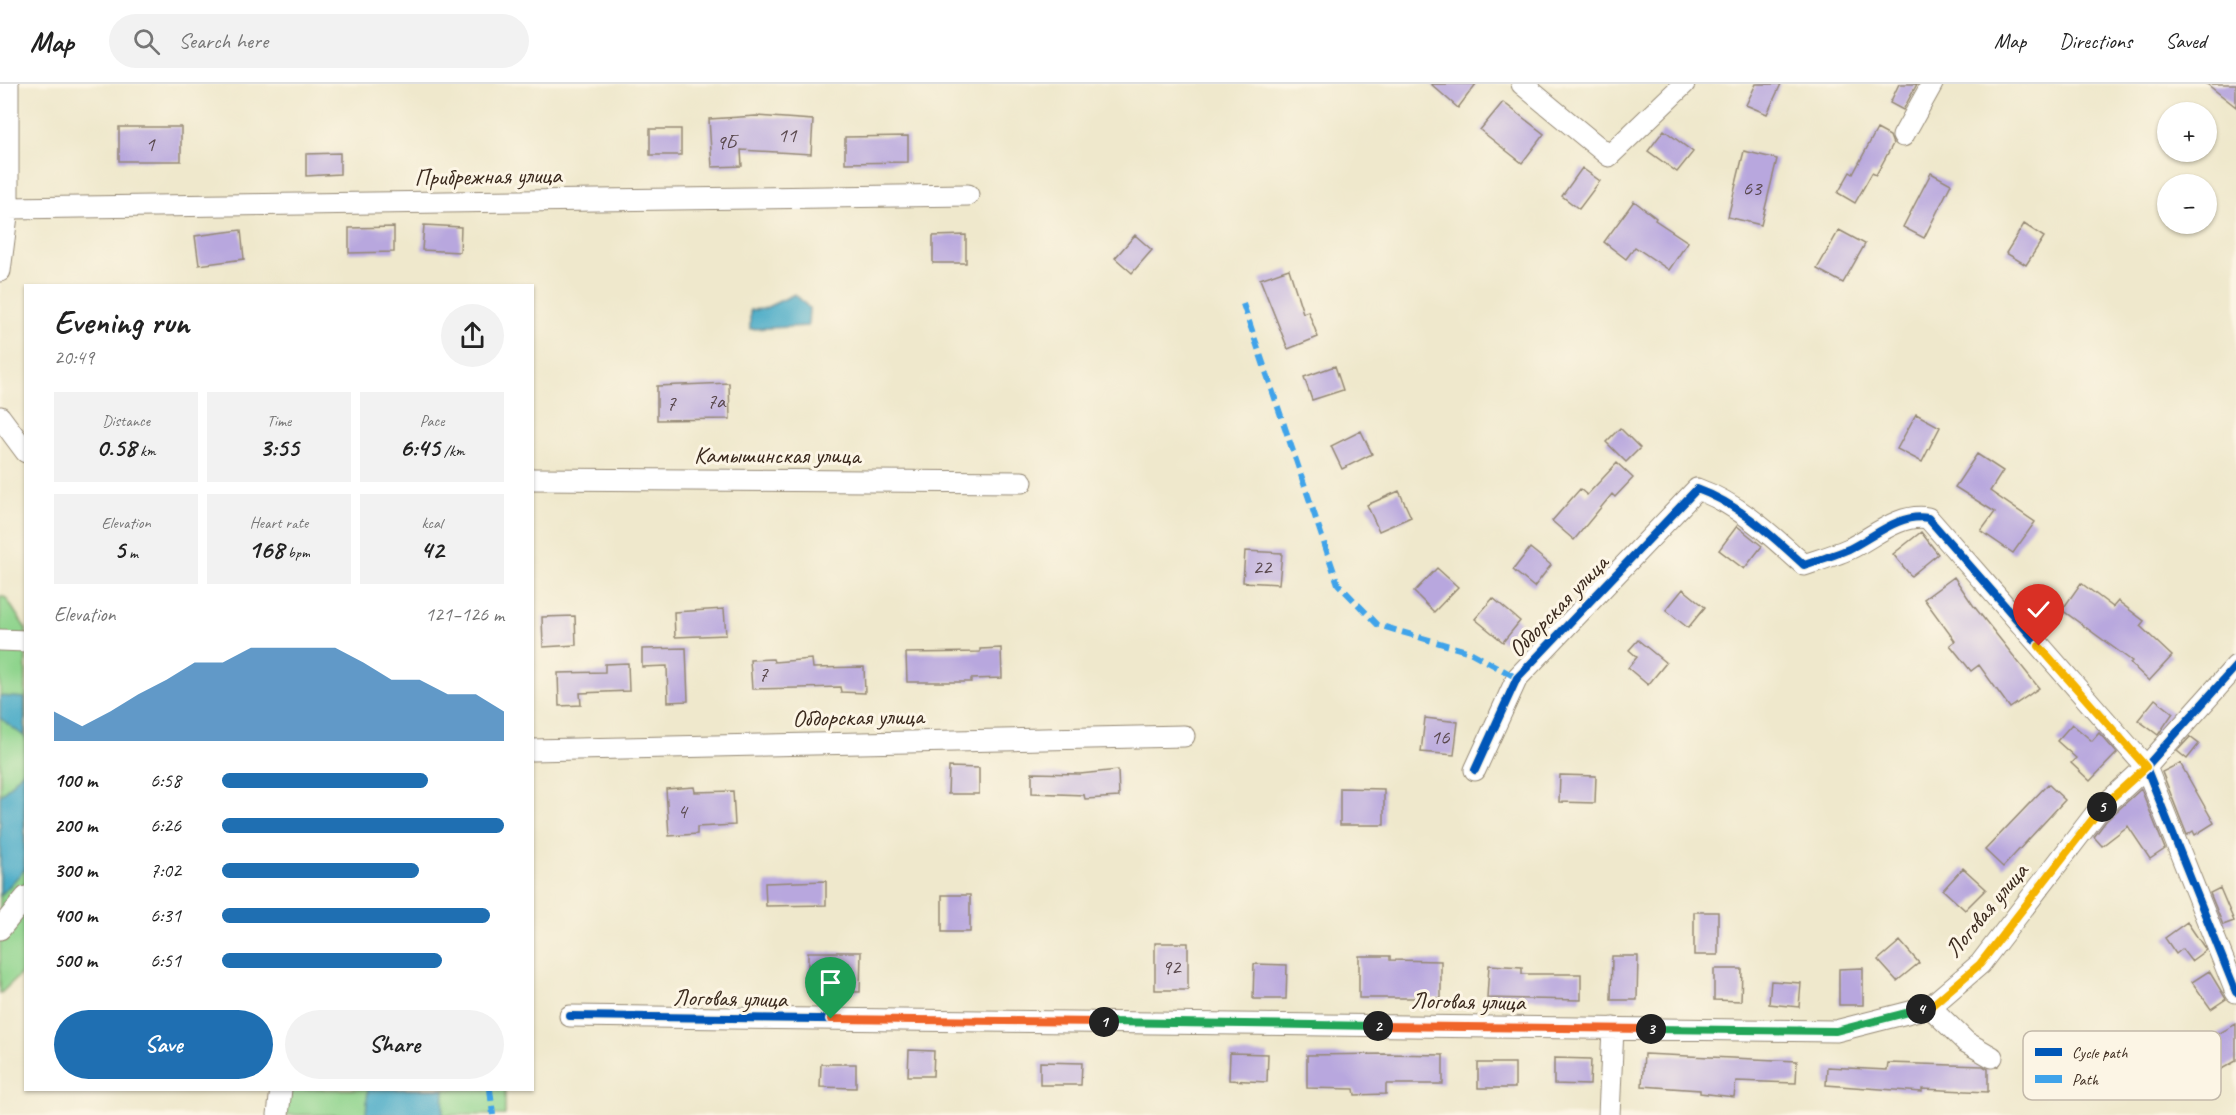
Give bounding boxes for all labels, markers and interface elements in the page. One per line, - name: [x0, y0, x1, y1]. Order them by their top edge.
- search box: [109, 14, 529, 68]
- text: Map: [30, 24, 73, 59]
- icon: search: [130, 25, 163, 58]
- text: Search here: [178, 27, 268, 55]
- text: Map: [1994, 28, 2026, 54]
- text: Directions: [2059, 28, 2132, 54]
- text: Saved: [2165, 28, 2206, 54]
- map controls: [2157, 102, 2217, 234]
- button: +: [2157, 102, 2217, 162]
- house number: 11: [778, 122, 798, 148]
- house number: 9Б: [716, 129, 739, 155]
- house number: 1: [145, 131, 156, 157]
- street label: Прибрежная улица: [414, 160, 563, 192]
- button: −: [2157, 174, 2217, 234]
- house number: 63: [1743, 175, 1763, 201]
- text: Evening run: [54, 301, 189, 343]
- button: share: [441, 304, 504, 367]
- text: 20:49: [54, 345, 94, 370]
- house number: 7а: [707, 388, 727, 414]
- house number: 7: [666, 390, 677, 416]
- text: Distance: [102, 411, 150, 431]
- text: Time: [267, 411, 291, 431]
- text: Pace: [420, 411, 444, 431]
- text: 0.58: [96, 431, 136, 464]
- text: 3:55: [259, 431, 299, 464]
- text: 6:45: [399, 431, 440, 464]
- street label: Камышинская улица: [694, 440, 862, 470]
- text: km: [136, 441, 156, 461]
- text: /km: [440, 441, 465, 461]
- text: Elevation: [101, 513, 151, 533]
- text: Heart rate: [250, 513, 308, 533]
- text: kcal: [421, 513, 443, 533]
- text: 5: [114, 533, 125, 566]
- text: 168: [248, 533, 284, 566]
- text: 42: [420, 533, 444, 566]
- text: m: [125, 543, 138, 563]
- text: bpm: [284, 543, 310, 563]
- street label: Обдорская улица: [1502, 547, 1616, 664]
- house number: 22: [1253, 554, 1273, 580]
- pin: [2013, 584, 2064, 646]
- icon: check: [2022, 593, 2055, 626]
- text: Elevation: [54, 602, 116, 627]
- text: 121–126 m: [425, 602, 504, 627]
- house number: 7: [758, 661, 769, 687]
- street label: Обдорская улица: [792, 701, 926, 733]
- house number: 16: [1431, 724, 1450, 750]
- text: 100 m: [54, 768, 97, 793]
- text: 6:58: [150, 768, 181, 793]
- pin: 5: [2087, 792, 2117, 822]
- text: 5: [2099, 797, 2105, 817]
- house number: 4: [677, 798, 689, 824]
- text: 200 m: [54, 813, 97, 838]
- text: 6:26: [150, 813, 181, 838]
- street label: Логовая улица: [1938, 855, 2035, 963]
- text: 300 m: [54, 858, 97, 883]
- text: 7:02: [150, 858, 181, 883]
- text: 400 m: [54, 903, 97, 928]
- text: 6:31: [150, 903, 181, 928]
- text: 500 m: [54, 948, 97, 973]
- text: 6:51: [150, 948, 181, 973]
- house number: 92: [1162, 954, 1182, 980]
- pin: [805, 957, 856, 1019]
- icon: arrive: [814, 966, 847, 999]
- street label: Логовая улица: [673, 982, 789, 1014]
- street label: Логовая улица: [1411, 985, 1527, 1017]
- pin: 4: [1906, 994, 1936, 1024]
- text: 4: [1917, 999, 1925, 1019]
- pin: 1: [1089, 1007, 1119, 1037]
- button: Save: [54, 1010, 273, 1079]
- button: Share: [285, 1010, 504, 1079]
- pin: 2: [1363, 1011, 1393, 1041]
- text: 1: [1100, 1012, 1108, 1032]
- pin: 3: [1636, 1014, 1666, 1044]
- text: 2: [1374, 1016, 1382, 1036]
- text: 3: [1647, 1019, 1655, 1039]
- legend: [2023, 1031, 2221, 1100]
- text: Cycle path: [2072, 1043, 2128, 1063]
- text: Path: [2072, 1070, 2099, 1090]

